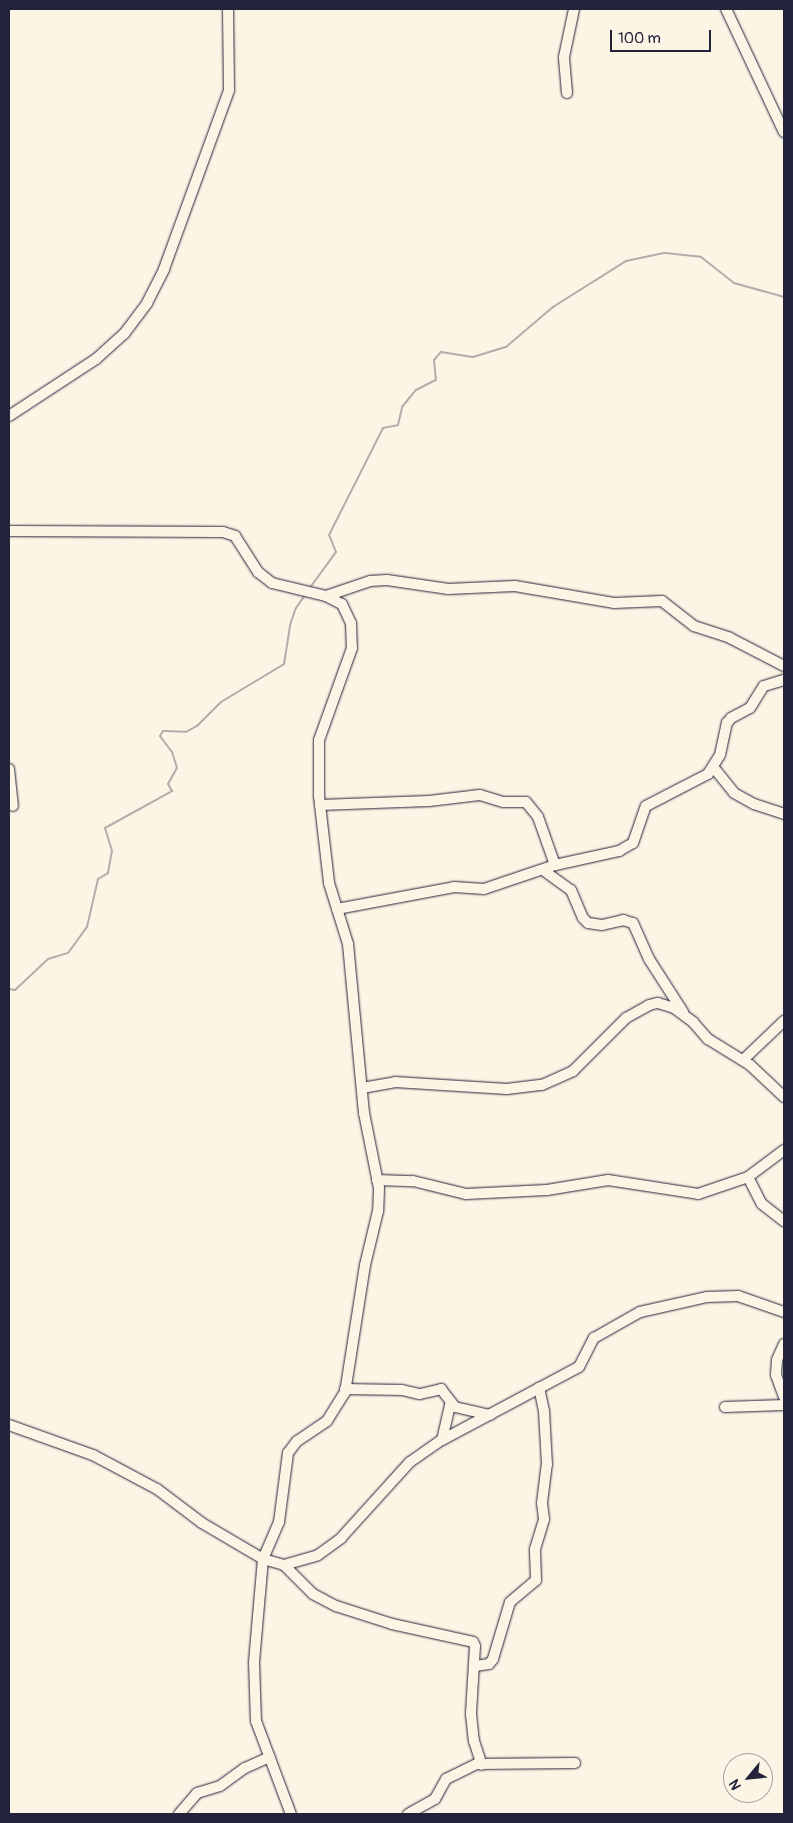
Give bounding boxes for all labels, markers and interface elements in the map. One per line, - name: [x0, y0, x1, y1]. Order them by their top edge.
- scale bar: [613, 20, 714, 52]
- text: 100 m: [618, 29, 661, 48]
- north arrow: [723, 1753, 773, 1803]
- text: N: [725, 1777, 745, 1793]

